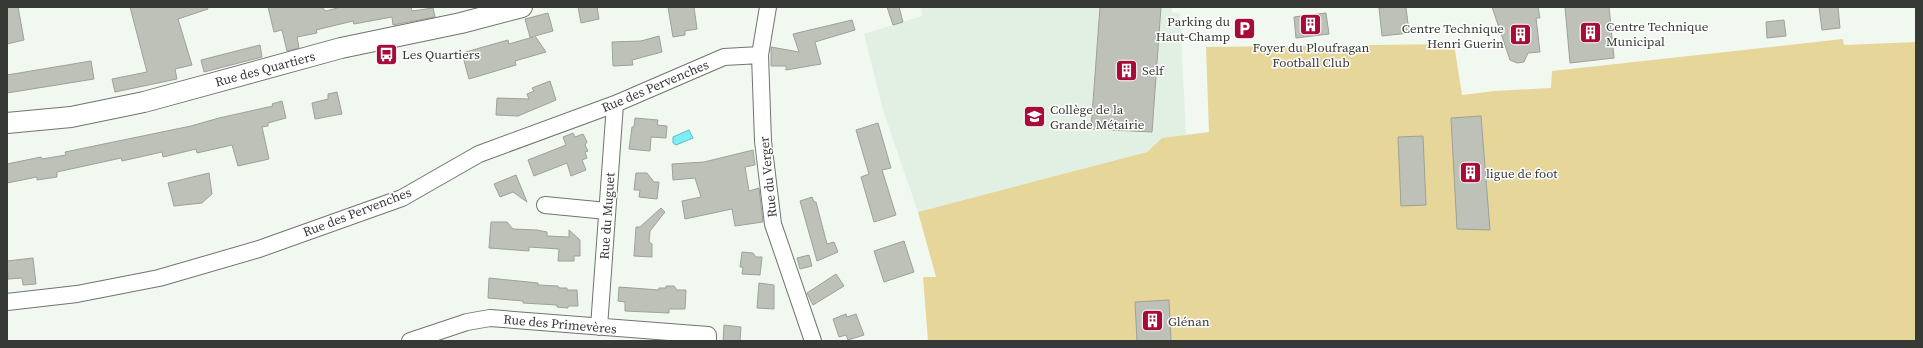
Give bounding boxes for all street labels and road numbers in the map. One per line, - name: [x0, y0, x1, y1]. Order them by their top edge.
- street label: Rue des Quartiers: [213, 47, 317, 91]
- street label: Rue des Pervenches: [599, 56, 712, 116]
- street label: Rue du Verger: [755, 135, 781, 218]
- street label: Rue du Muguet: [595, 171, 619, 260]
- street label: Rue des Pervenches: [300, 183, 414, 241]
- street label: Rue des Primevères: [503, 311, 618, 337]

